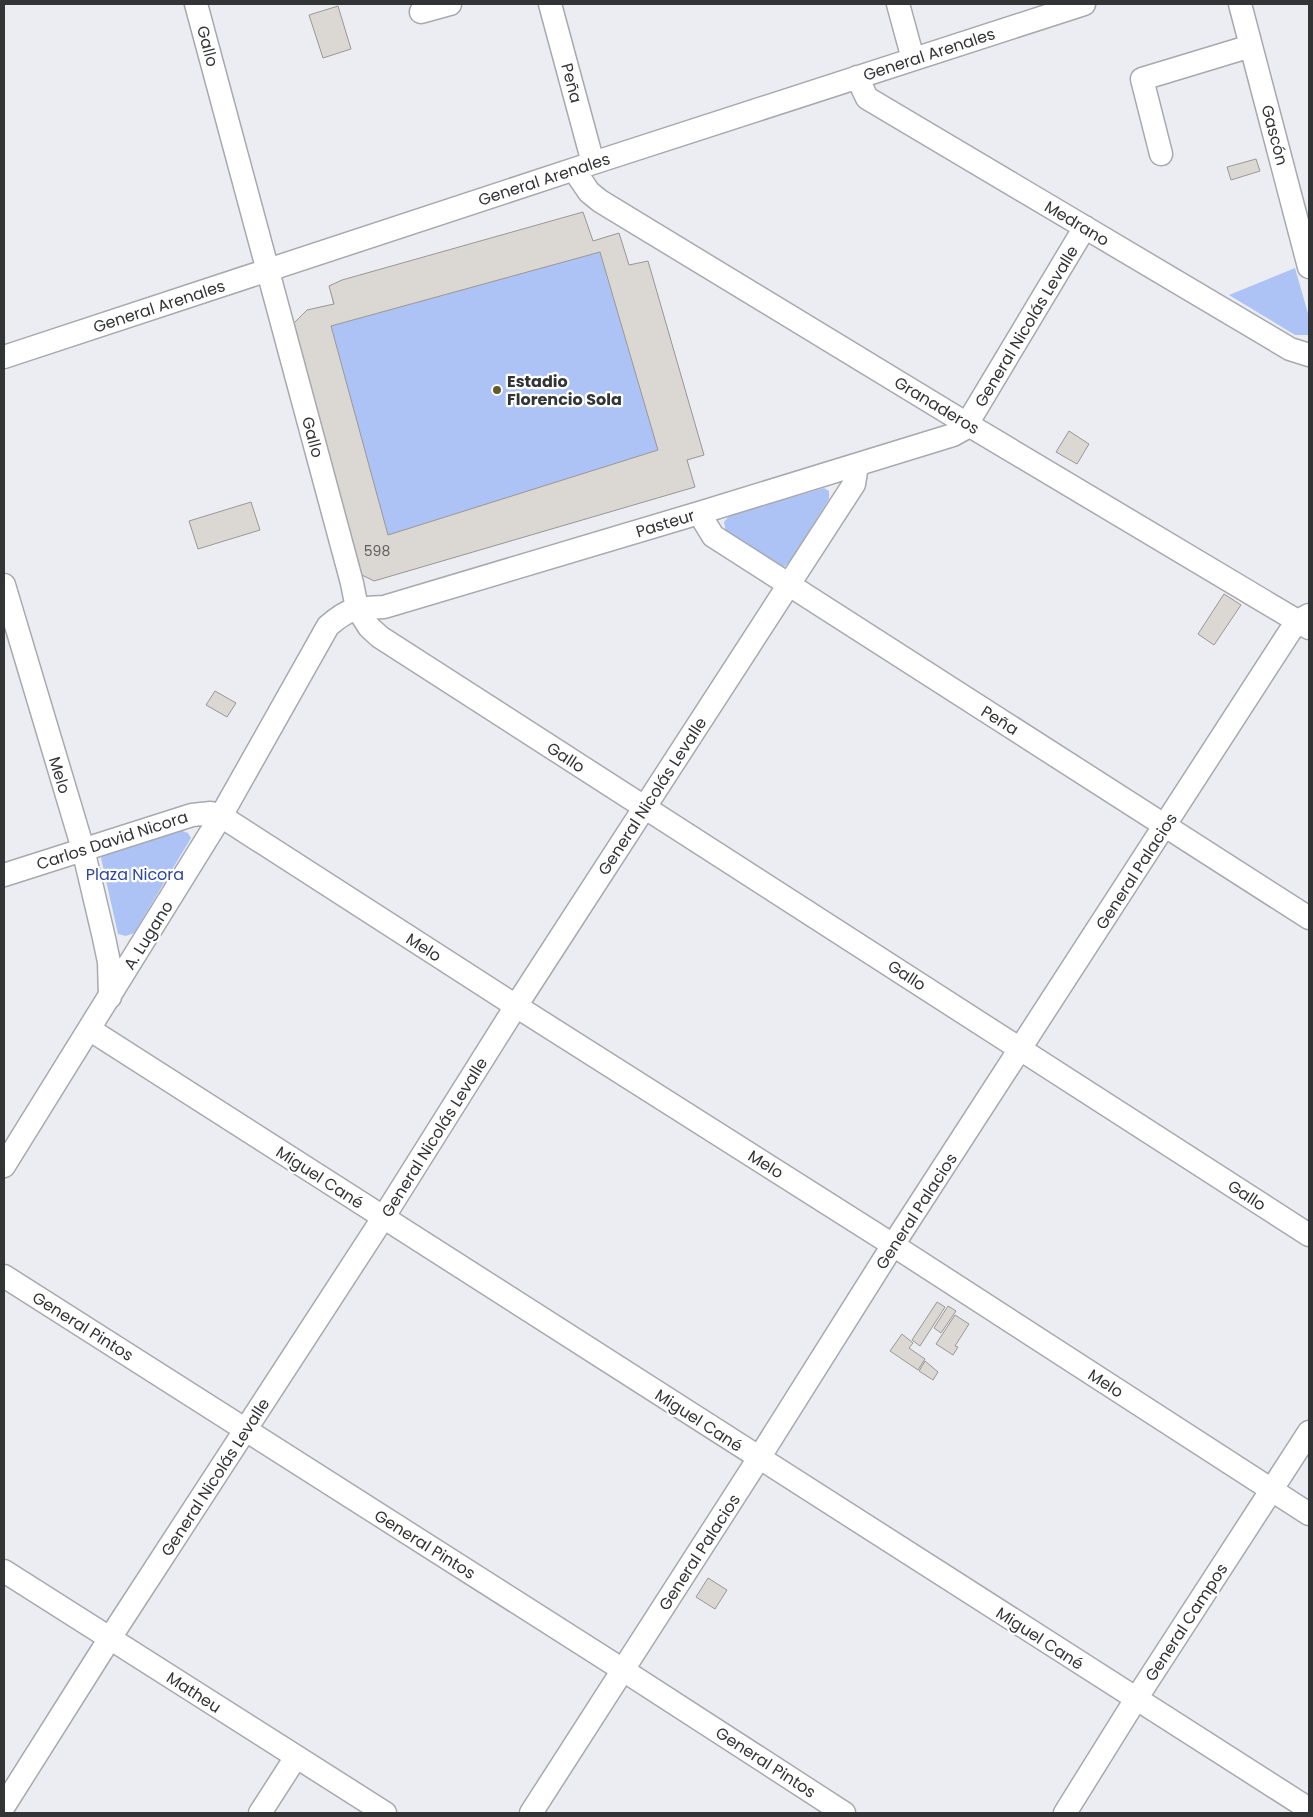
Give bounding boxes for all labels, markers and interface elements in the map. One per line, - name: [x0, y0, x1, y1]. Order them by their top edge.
- street label: General Arenales: [860, 22, 998, 87]
- street label: Gallo: [191, 23, 224, 69]
- street label: Peña: [555, 61, 588, 106]
- street label: Gascón: [1255, 102, 1294, 168]
- street label: General Arenales: [475, 147, 613, 212]
- street label: Medrano: [1040, 195, 1113, 252]
- street label: General Nicolás Levalle: [969, 241, 1084, 411]
- street label: General Arenales: [90, 274, 228, 339]
- place label: Estadio Florencio Sola: [507, 370, 622, 411]
- street label: Granaderos: [890, 371, 984, 440]
- marker: Estadio Florencio Sola: [491, 384, 503, 396]
- street label: Gallo: [296, 414, 329, 460]
- street label: Pasteur: [633, 504, 697, 543]
- house number: 598: [364, 541, 390, 561]
- street label: Peña: [977, 700, 1023, 741]
- street label: General Nicolás Levalle: [593, 713, 712, 880]
- street label: Gallo: [542, 737, 589, 778]
- street label: Melo: [43, 754, 76, 797]
- street label: Carlos David Nicora: [33, 805, 191, 876]
- street label: General Palacios: [1090, 809, 1183, 934]
- park label: Plaza Nicora: [86, 863, 184, 886]
- street label: A. Lugano: [118, 896, 179, 974]
- street label: Melo: [402, 927, 446, 967]
- street label: Gallo: [883, 955, 930, 996]
- street label: General Nicolás Levalle: [376, 1053, 493, 1222]
- street label: Miguel Cané: [271, 1140, 368, 1214]
- street label: Melo: [744, 1145, 788, 1184]
- street label: General Palacios: [870, 1149, 963, 1274]
- street label: Gallo: [1223, 1175, 1270, 1216]
- street label: General Pintos: [28, 1286, 138, 1367]
- street label: Melo: [1084, 1363, 1128, 1403]
- street label: Miguel Cané: [650, 1383, 747, 1457]
- street label: General Nicolás Levalle: [156, 1394, 275, 1561]
- street label: General Palacios: [653, 1490, 746, 1615]
- street label: General Pintos: [370, 1504, 480, 1585]
- street label: General Campos: [1140, 1559, 1233, 1686]
- street label: Miguel Cané: [991, 1601, 1088, 1675]
- street label: Matheu: [162, 1666, 225, 1719]
- street label: General Pintos: [711, 1721, 820, 1803]

